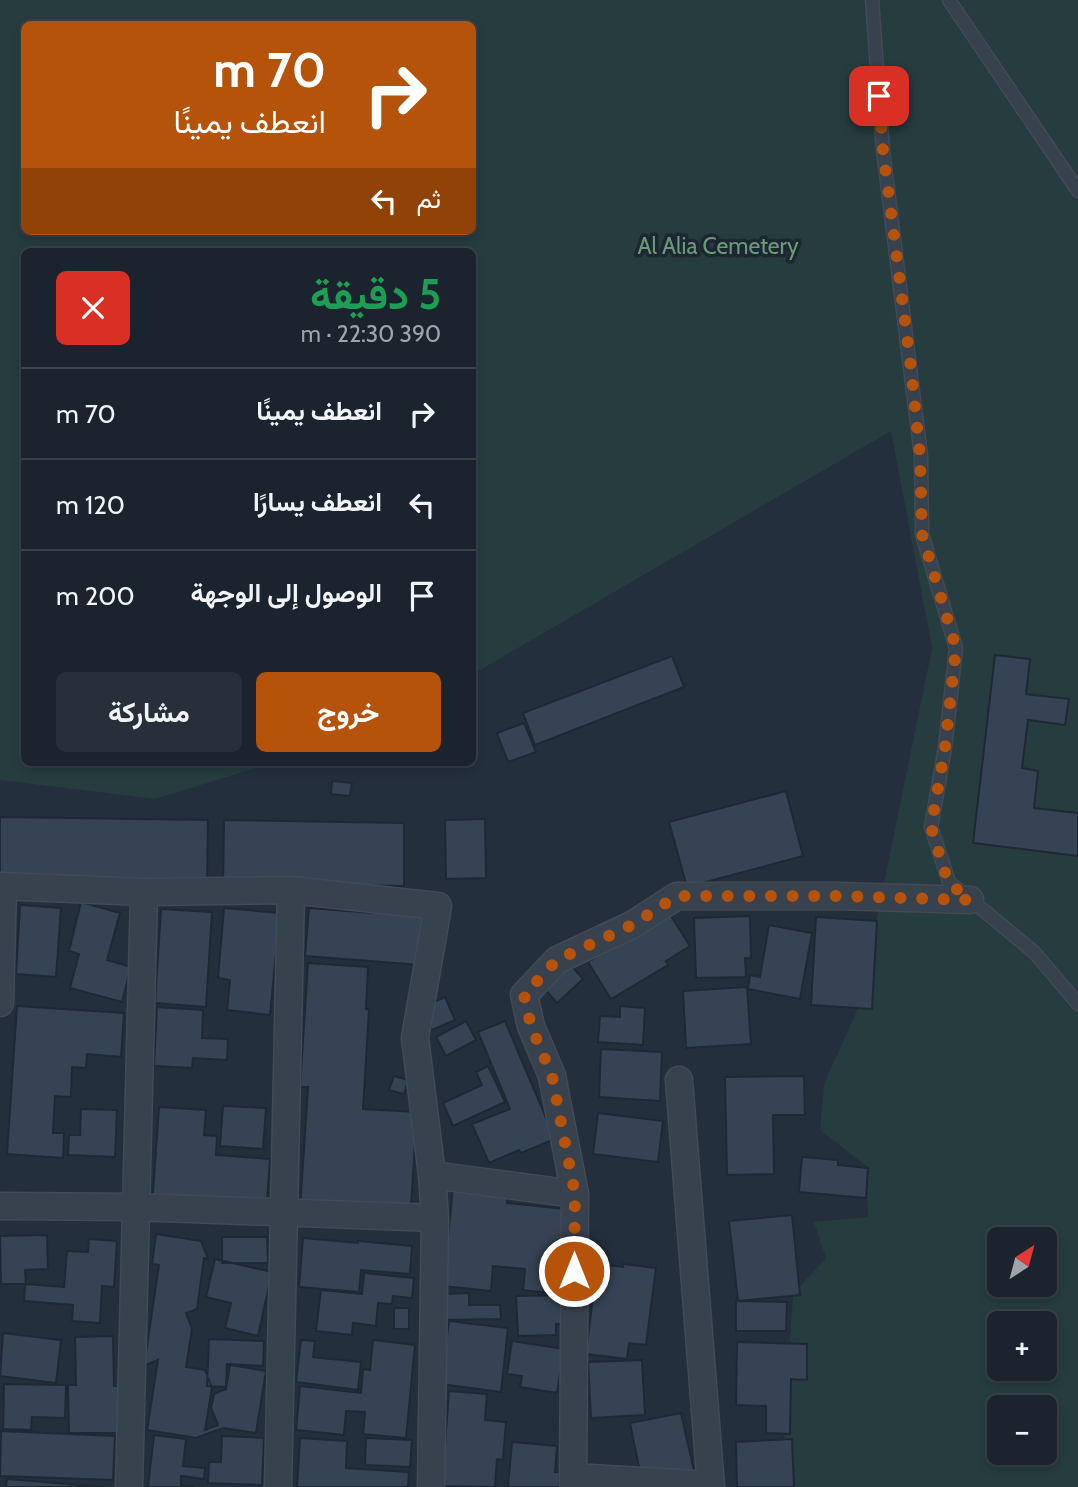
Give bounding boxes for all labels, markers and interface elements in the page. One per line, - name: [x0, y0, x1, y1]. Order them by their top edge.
- text: 70 m: [213, 40, 326, 99]
- icon: right: [350, 49, 441, 140]
- pin: [849, 66, 909, 126]
- icon: arrive: [860, 77, 898, 115]
- text: انعطف يمينًا: [174, 102, 326, 141]
- icon: left: [365, 182, 403, 220]
- text: ثم: [417, 183, 441, 215]
- park label: Al Alia Cemetery: [637, 232, 799, 260]
- text: 5 دقيقة: [310, 268, 441, 320]
- button: close: [56, 271, 130, 345]
- text: 390 m · 22:30: [301, 320, 441, 348]
- text: انعطف يمينًا: [256, 395, 382, 427]
- icon: right: [403, 395, 441, 433]
- text: 70 m: [56, 398, 116, 430]
- text: انعطف يسارًا: [253, 486, 382, 518]
- icon: left: [403, 486, 441, 524]
- text: 120 m: [56, 489, 125, 521]
- text: الوصول إلى الوجهة: [191, 577, 382, 609]
- icon: arrive: [403, 577, 441, 615]
- text: 200 m: [56, 580, 135, 612]
- button: مشاركة: [56, 672, 242, 752]
- button: خروج: [256, 672, 441, 752]
- north arrow: [987, 1227, 1057, 1297]
- map controls: [987, 1227, 1057, 1465]
- position arrow: [537, 1234, 611, 1308]
- button: +: [987, 1311, 1057, 1381]
- button: −: [987, 1395, 1057, 1465]

